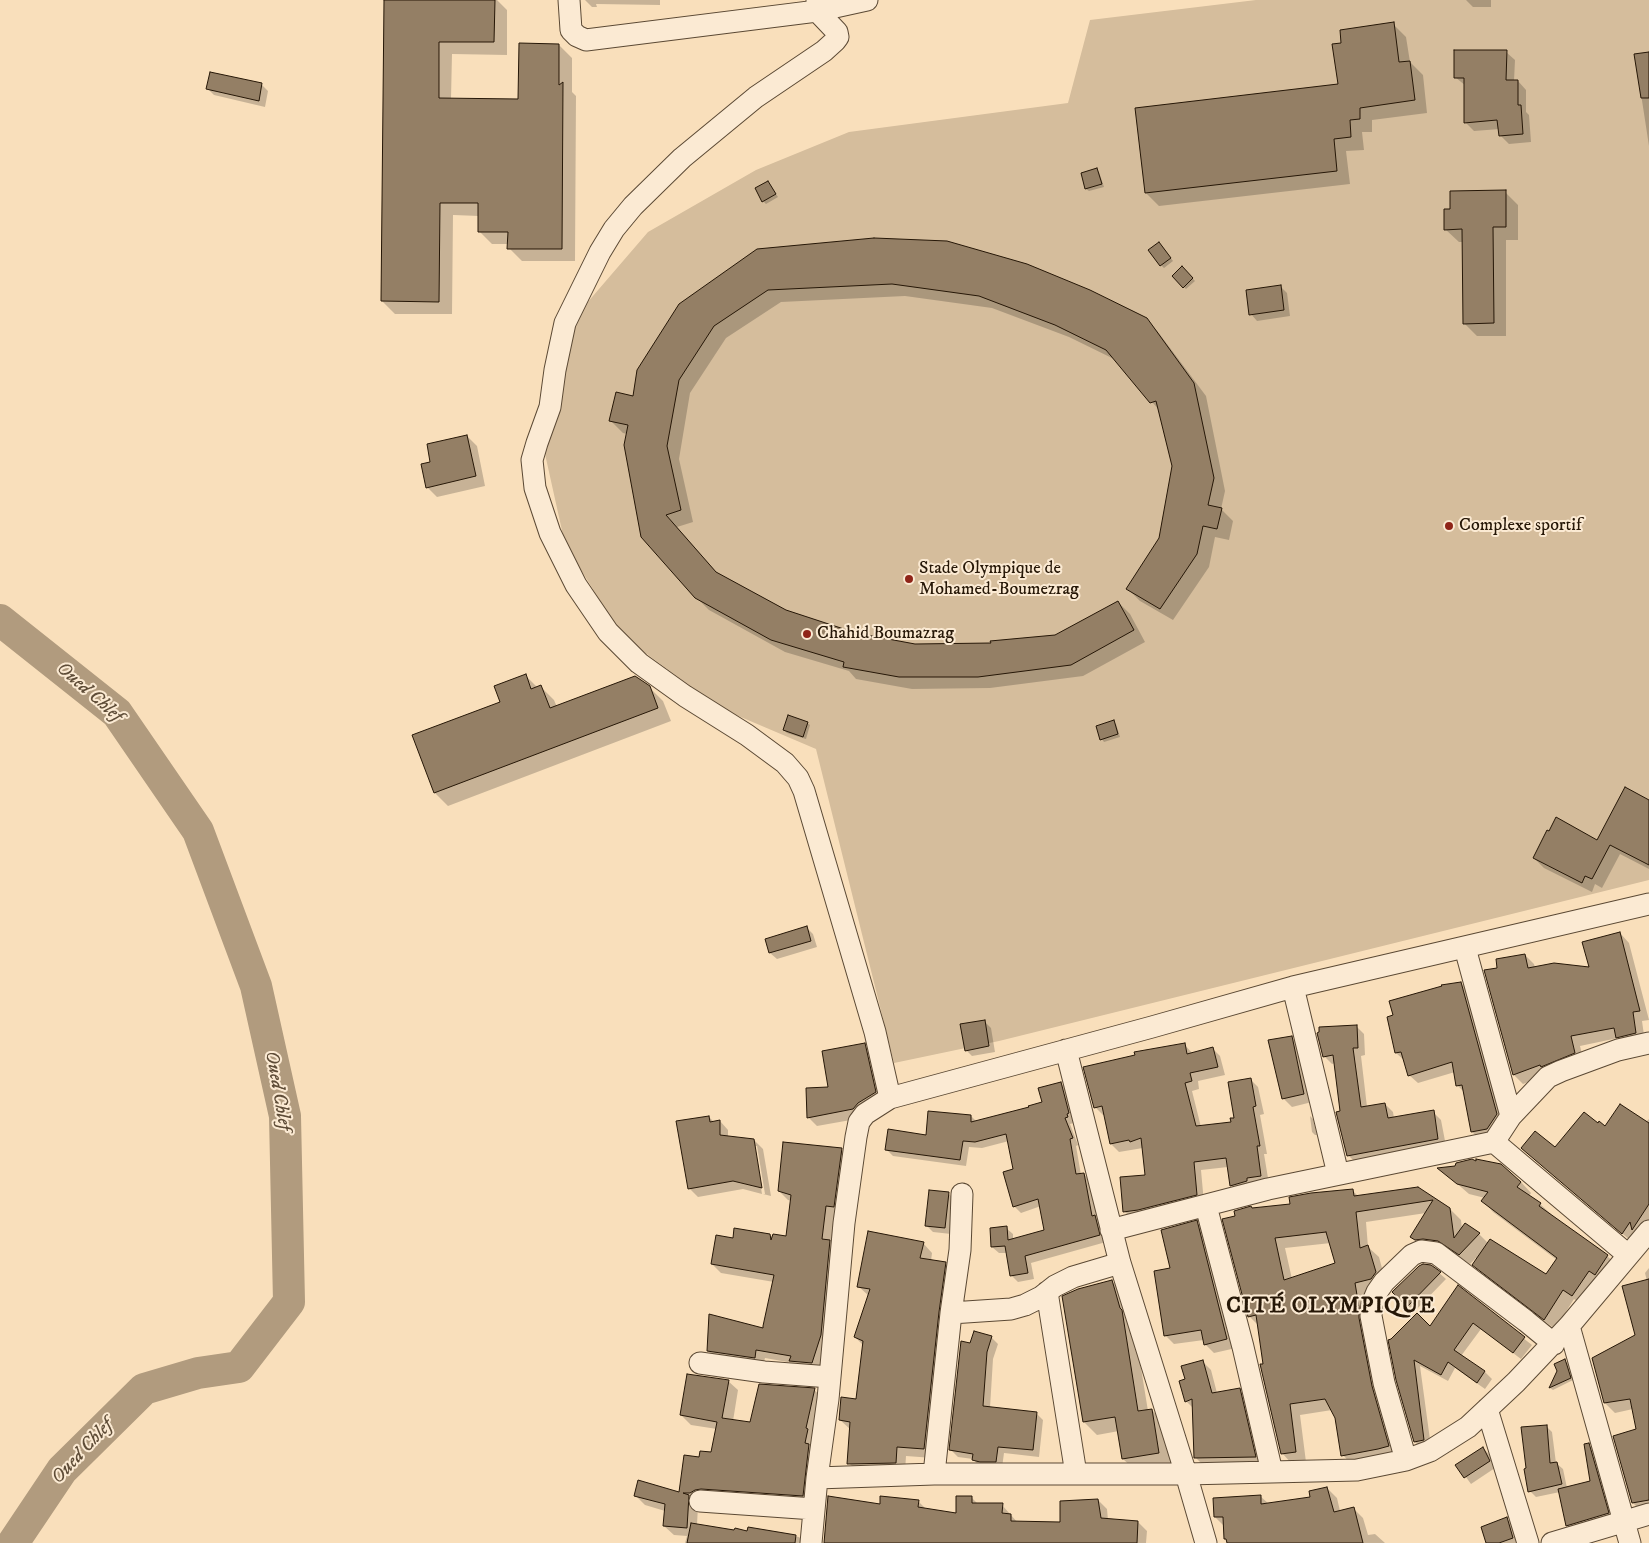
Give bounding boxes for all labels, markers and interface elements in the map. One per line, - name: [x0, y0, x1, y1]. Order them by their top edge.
- place label: Complexe sportif: [1459, 515, 1582, 537]
- marker: Complexe sportif: [1443, 520, 1455, 532]
- place label: Stade Olympique de Mohamed-Boumezrag: [919, 558, 1079, 600]
- marker: Stade Olympique de Mohamed-Boumezrag: [903, 573, 915, 585]
- place label: Chahid Boumazrag: [817, 623, 954, 645]
- marker: Chahid Boumazrag: [801, 628, 813, 640]
- water label: Oued Chlef: [51, 658, 127, 728]
- water label: Oued Chlef: [259, 1049, 295, 1133]
- district label: CITÉ OLYMPIQUE: [1224, 1294, 1438, 1320]
- water label: Oued Chlef: [47, 1415, 119, 1489]

